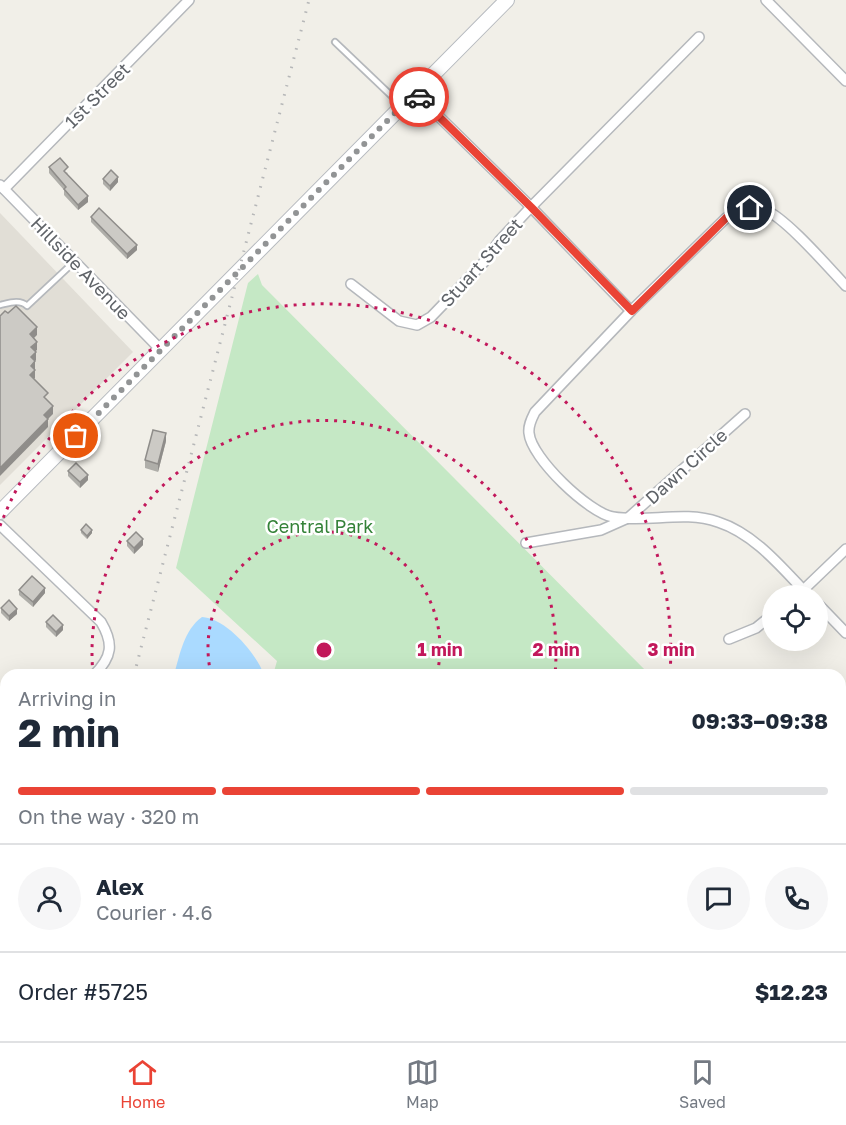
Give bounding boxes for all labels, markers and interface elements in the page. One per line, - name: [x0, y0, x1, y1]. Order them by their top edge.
- street label: 1st Street: [60, 58, 134, 132]
- courier: [389, 67, 449, 127]
- icon: car: [403, 81, 436, 114]
- pin: [724, 182, 775, 233]
- icon: home: [733, 191, 766, 224]
- street label: Hillside Avenue: [27, 212, 135, 324]
- street label: Stuart Street: [435, 213, 527, 311]
- pin: [50, 410, 101, 461]
- icon: bag: [59, 419, 92, 452]
- street label: Dawn Circle: [641, 424, 731, 508]
- park label: Central Park: [266, 515, 374, 537]
- map controls: [762, 585, 828, 651]
- button: locate: [762, 585, 828, 651]
- text: 1 min: [417, 638, 463, 660]
- text: 2 min: [532, 638, 580, 660]
- text: 3 min: [647, 638, 695, 660]
- centre of rings: [314, 640, 334, 660]
- text: Arriving in: [18, 686, 116, 710]
- text: 09:33–09:38: [691, 707, 828, 734]
- text: 2 min: [18, 709, 120, 756]
- text: On the way · 320 m: [18, 804, 199, 828]
- button: person: [18, 867, 81, 930]
- button: chat: [687, 867, 750, 930]
- button: phone: [765, 867, 828, 930]
- text: Alex: [96, 873, 144, 900]
- text: Courier · 4.6: [96, 900, 213, 924]
- text: Order #5725: [18, 978, 148, 1005]
- text: $12.23: [755, 978, 828, 1005]
- tab: Home: [120, 1056, 165, 1112]
- tab: Map: [406, 1056, 439, 1112]
- tab: Saved: [679, 1056, 726, 1112]

